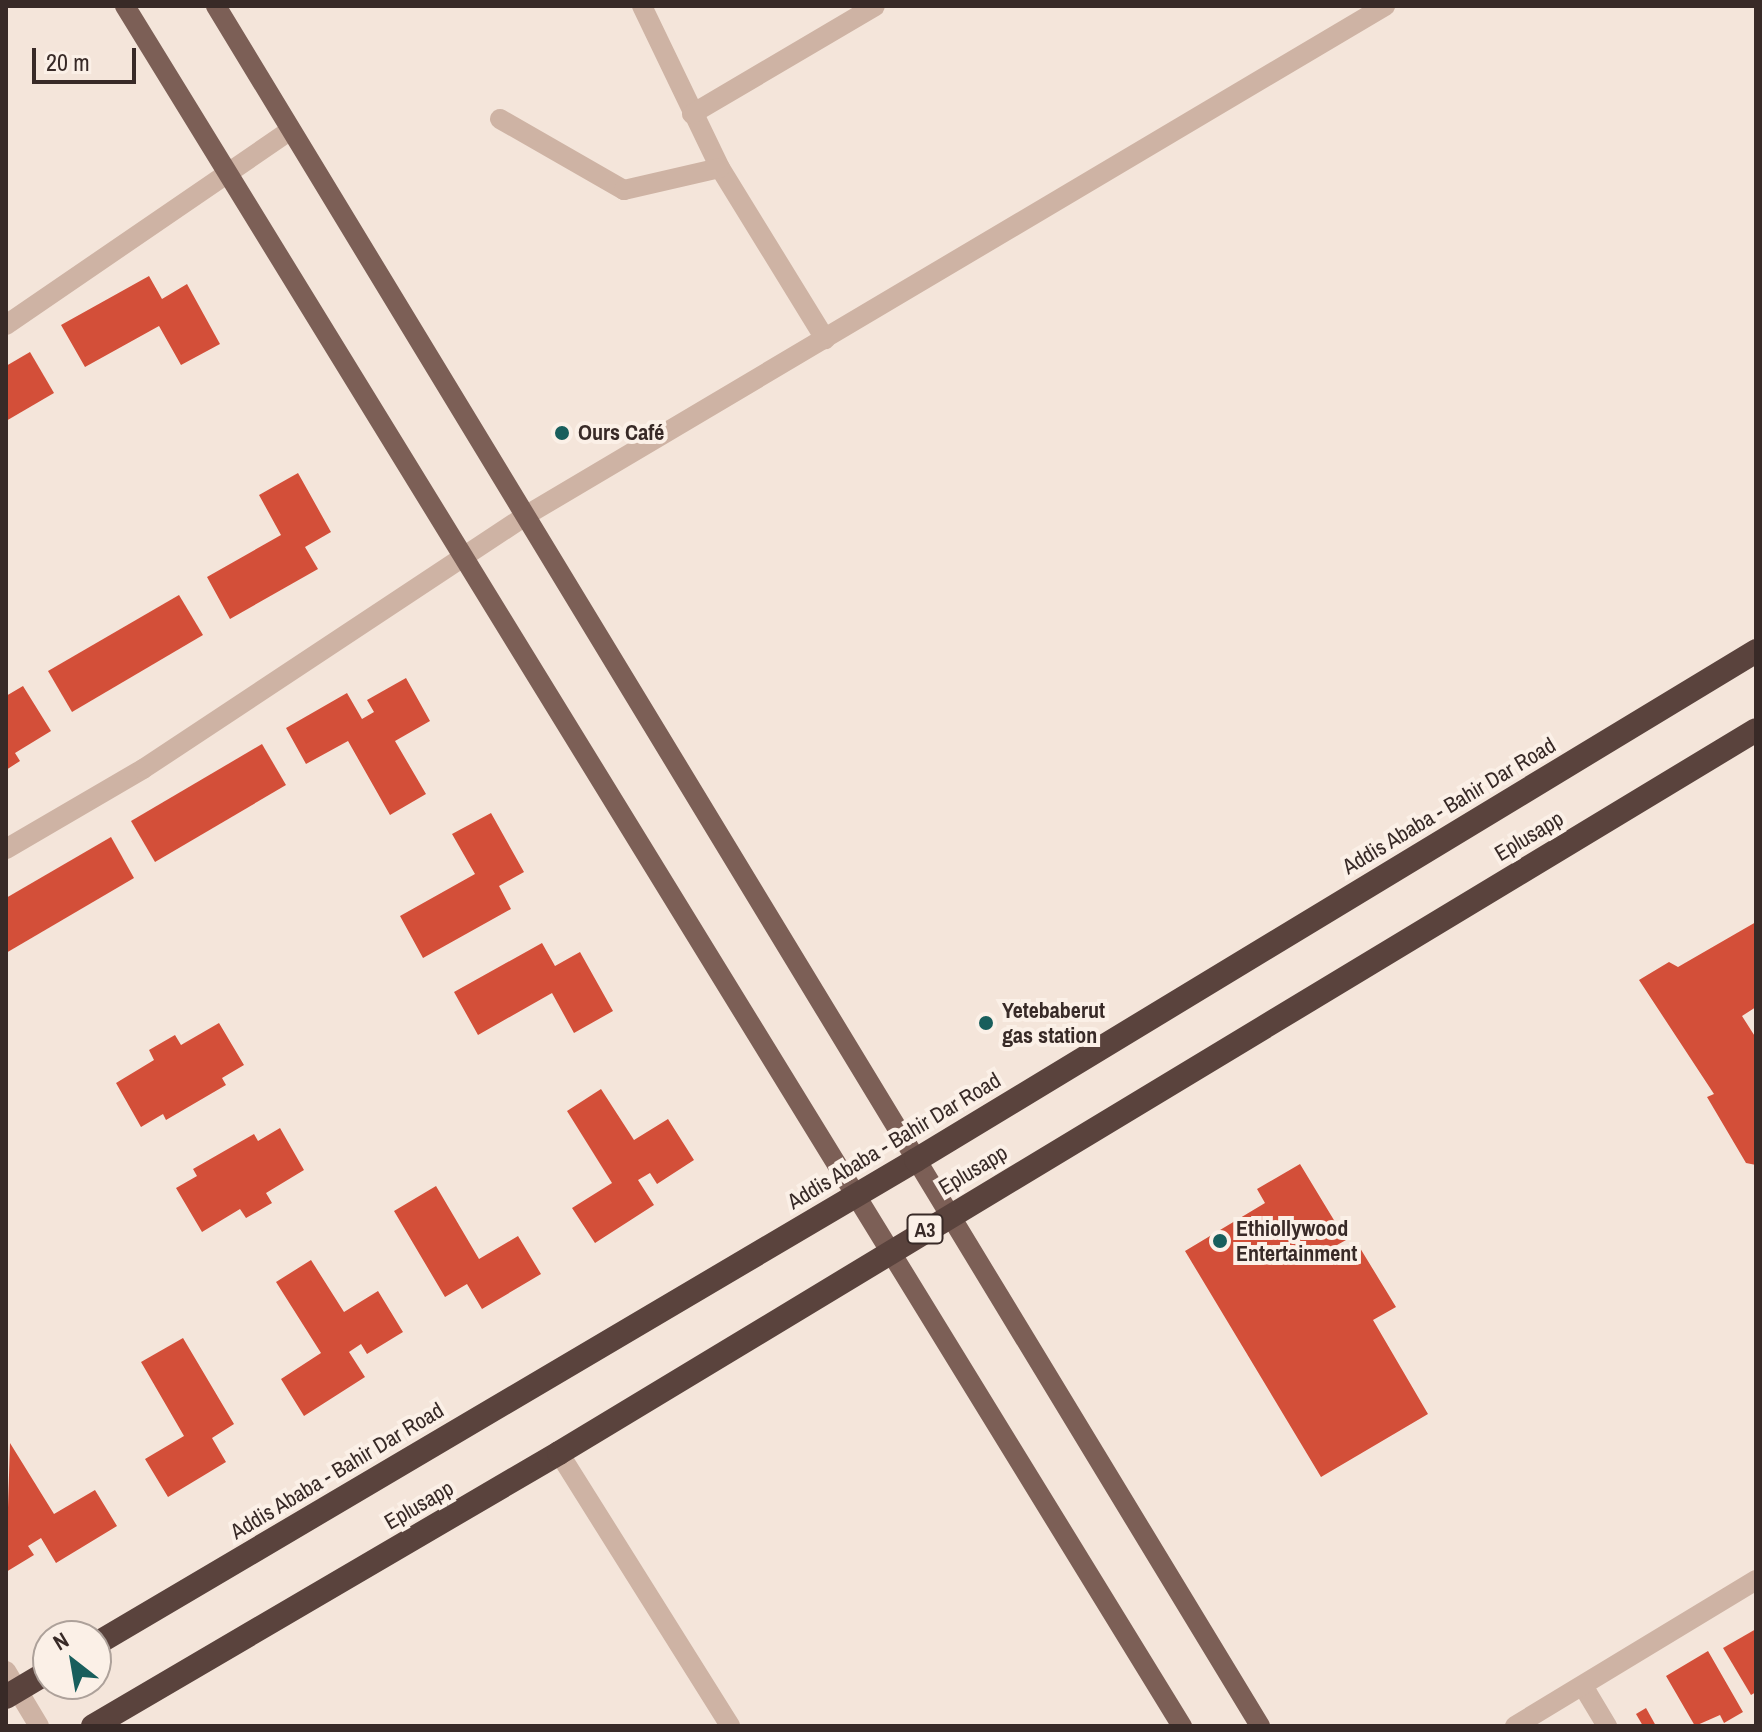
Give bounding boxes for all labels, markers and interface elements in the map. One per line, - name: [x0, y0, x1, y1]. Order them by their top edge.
- scale bar: [36, 32, 140, 82]
- text: 20 m: [46, 46, 90, 78]
- place label: Ours Café: [578, 420, 664, 446]
- marker: Ours Café: [553, 424, 571, 442]
- street label: Addis Ababa - Bahir Dar Road: [1337, 732, 1561, 880]
- street label: Eplusapp: [1490, 805, 1568, 867]
- place label: Yetebaberut gas station: [1002, 997, 1105, 1048]
- marker: Yetebaberut gas station: [977, 1014, 995, 1032]
- street label: Addis Ababa - Bahir Dar Road: [782, 1067, 1006, 1215]
- street label: Eplusapp: [934, 1139, 1012, 1201]
- road number: A3: [905, 1213, 945, 1245]
- place label: Ethiollywood Entertainment: [1236, 1215, 1357, 1266]
- marker: Ethiollywood Entertainment: [1211, 1232, 1229, 1250]
- street label: Addis Ababa - Bahir Dar Road: [225, 1397, 449, 1545]
- street label: Eplusapp: [380, 1475, 458, 1535]
- north arrow: [32, 1620, 112, 1700]
- text: N: [47, 1625, 74, 1657]

